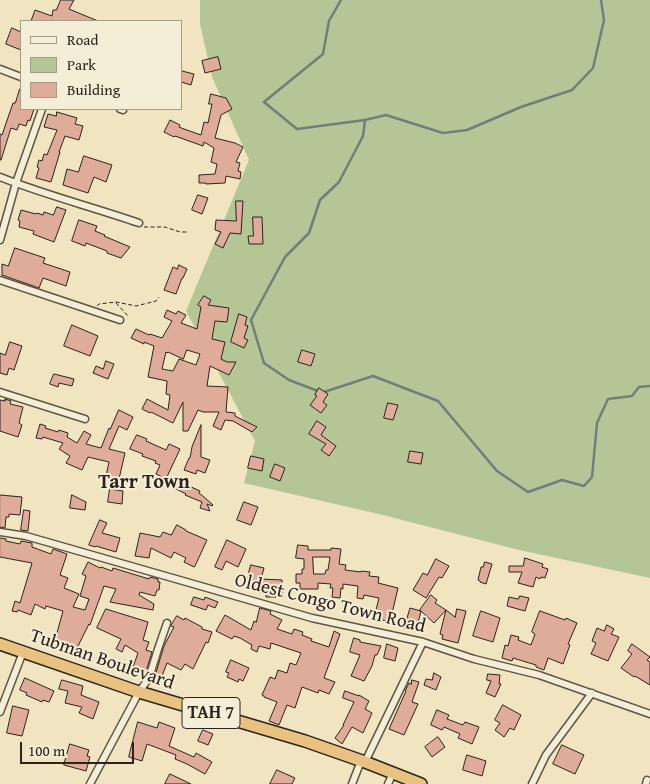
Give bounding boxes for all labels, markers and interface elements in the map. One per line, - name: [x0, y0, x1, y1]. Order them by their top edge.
- legend: [20, 20, 182, 110]
- text: Road: [67, 29, 98, 50]
- text: Park: [67, 54, 96, 75]
- text: Building: [67, 79, 120, 100]
- district label: Tarr Town: [98, 471, 190, 495]
- street label: Oldest Congo Town Road: [232, 569, 428, 639]
- street label: Tubman Boulevard: [27, 625, 177, 695]
- road number: TAH 7: [182, 698, 240, 728]
- scale bar: [22, 732, 136, 764]
- text: 100 m: [28, 740, 65, 761]

